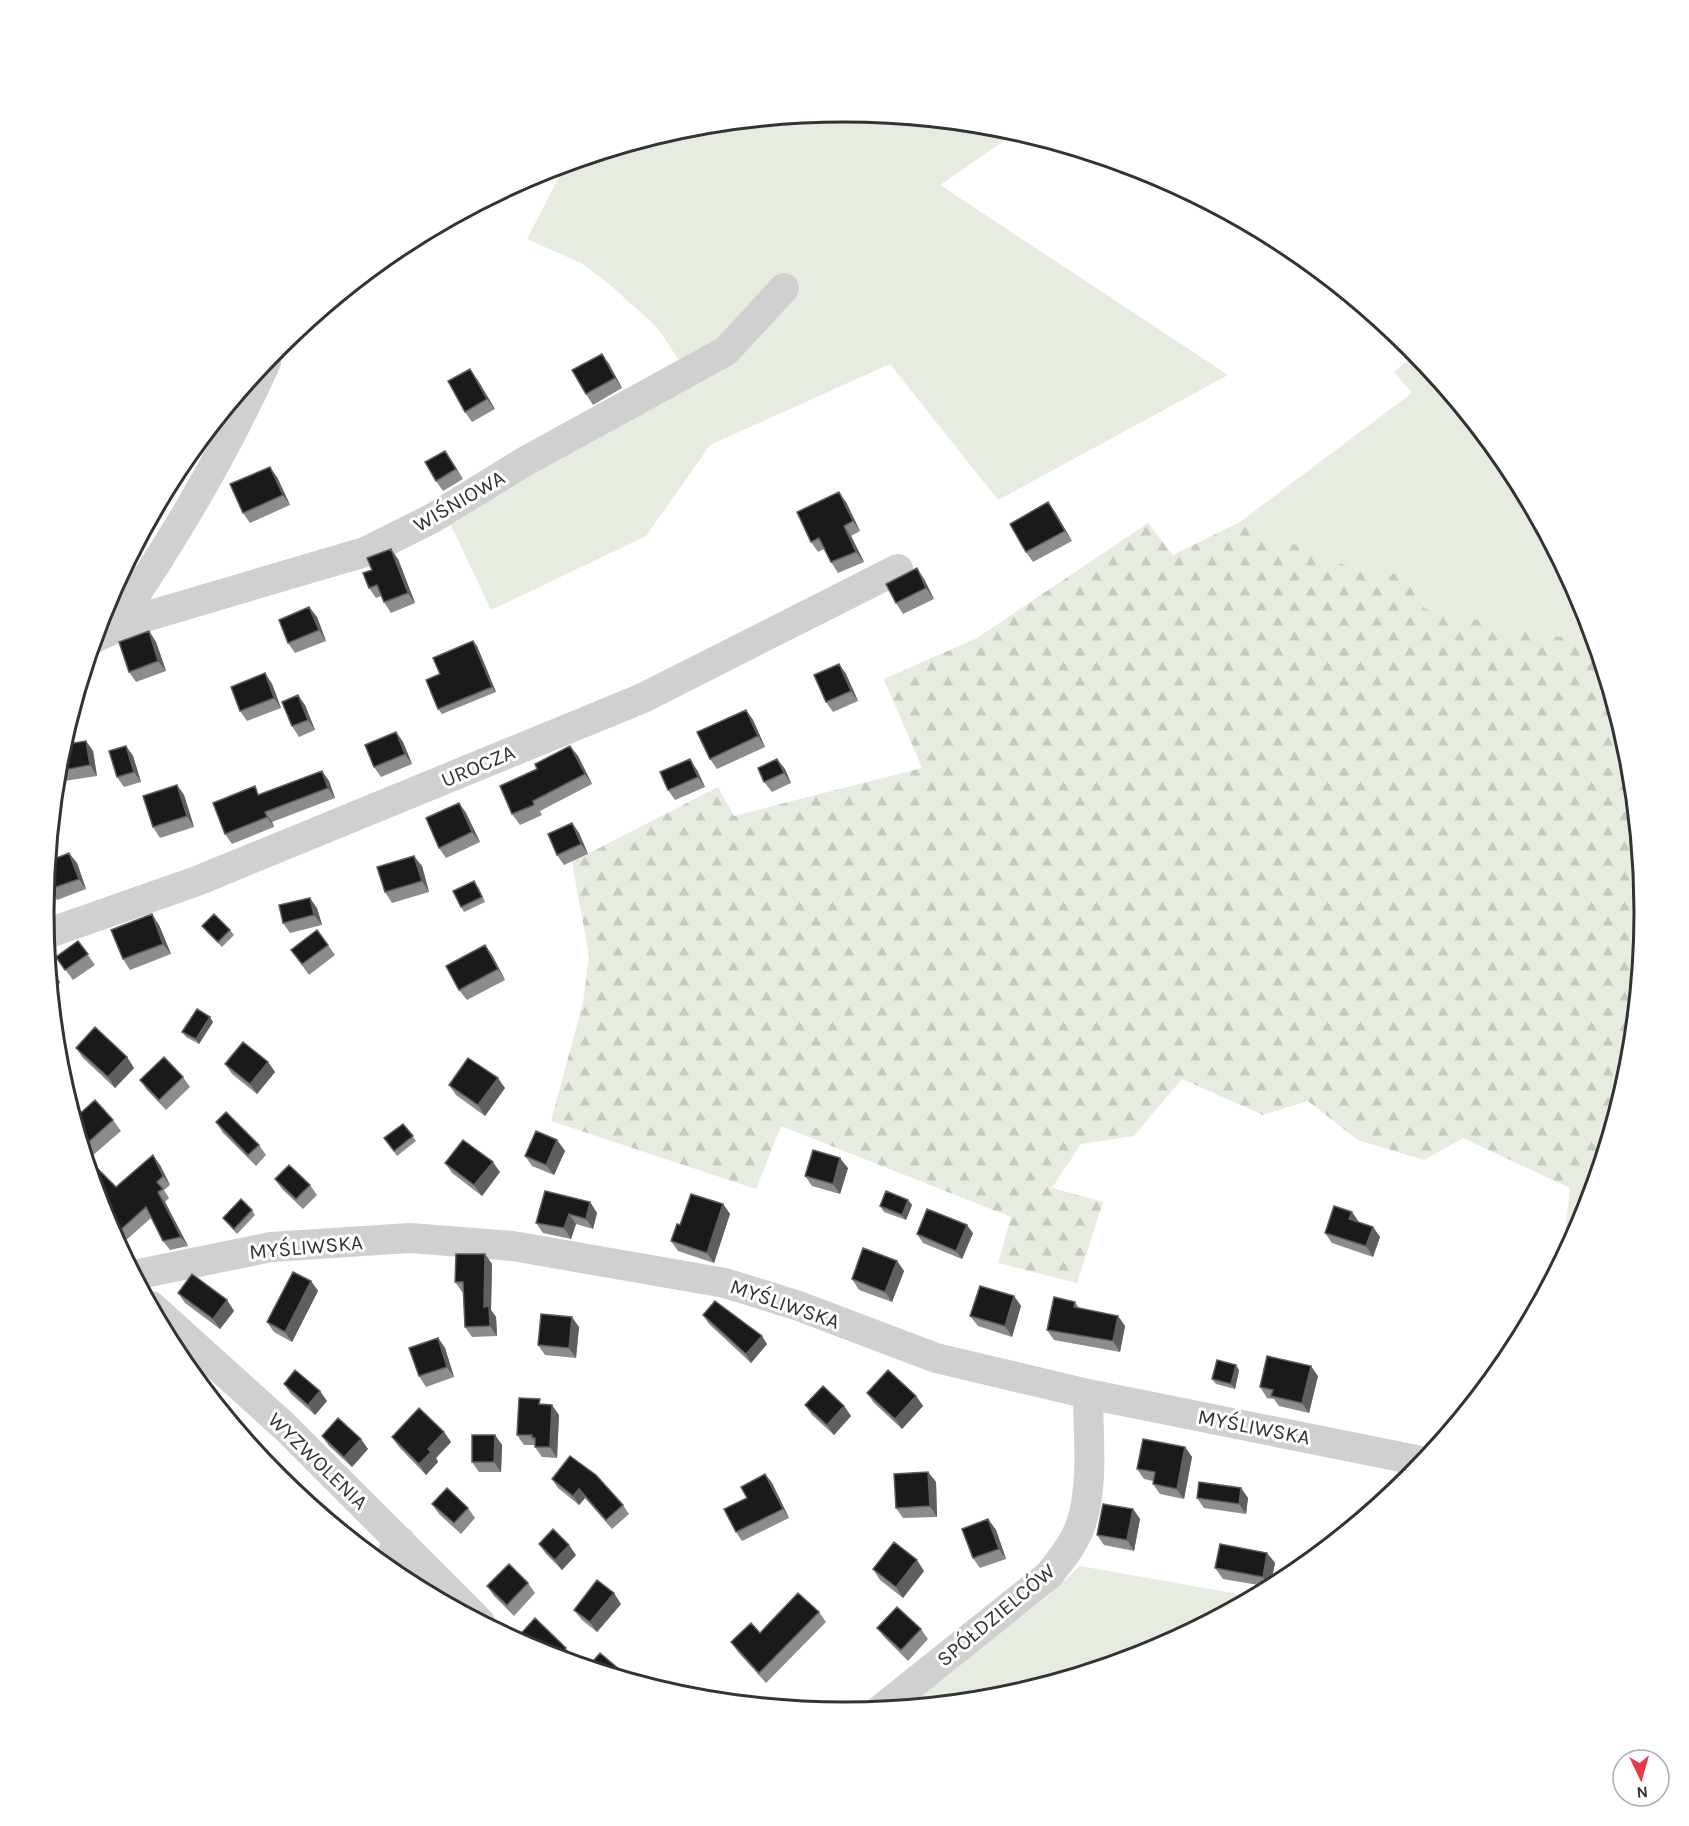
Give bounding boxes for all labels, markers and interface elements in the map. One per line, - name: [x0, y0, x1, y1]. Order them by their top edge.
- street label: WIŚNIOWA: [409, 465, 509, 537]
- street label: UROCZA: [438, 740, 518, 792]
- street label: MYŚLIWSKA: [248, 1230, 364, 1264]
- street label: MYŚLIWSKA: [727, 1274, 843, 1334]
- street label: MYŚLIWSKA: [1196, 1404, 1312, 1450]
- street label: WYZWOLENIA: [263, 1408, 373, 1514]
- street label: SPÓŁDZIELCÓW: [932, 1559, 1060, 1671]
- north arrow: [1611, 1748, 1671, 1808]
- text: N: [1636, 1782, 1649, 1802]

